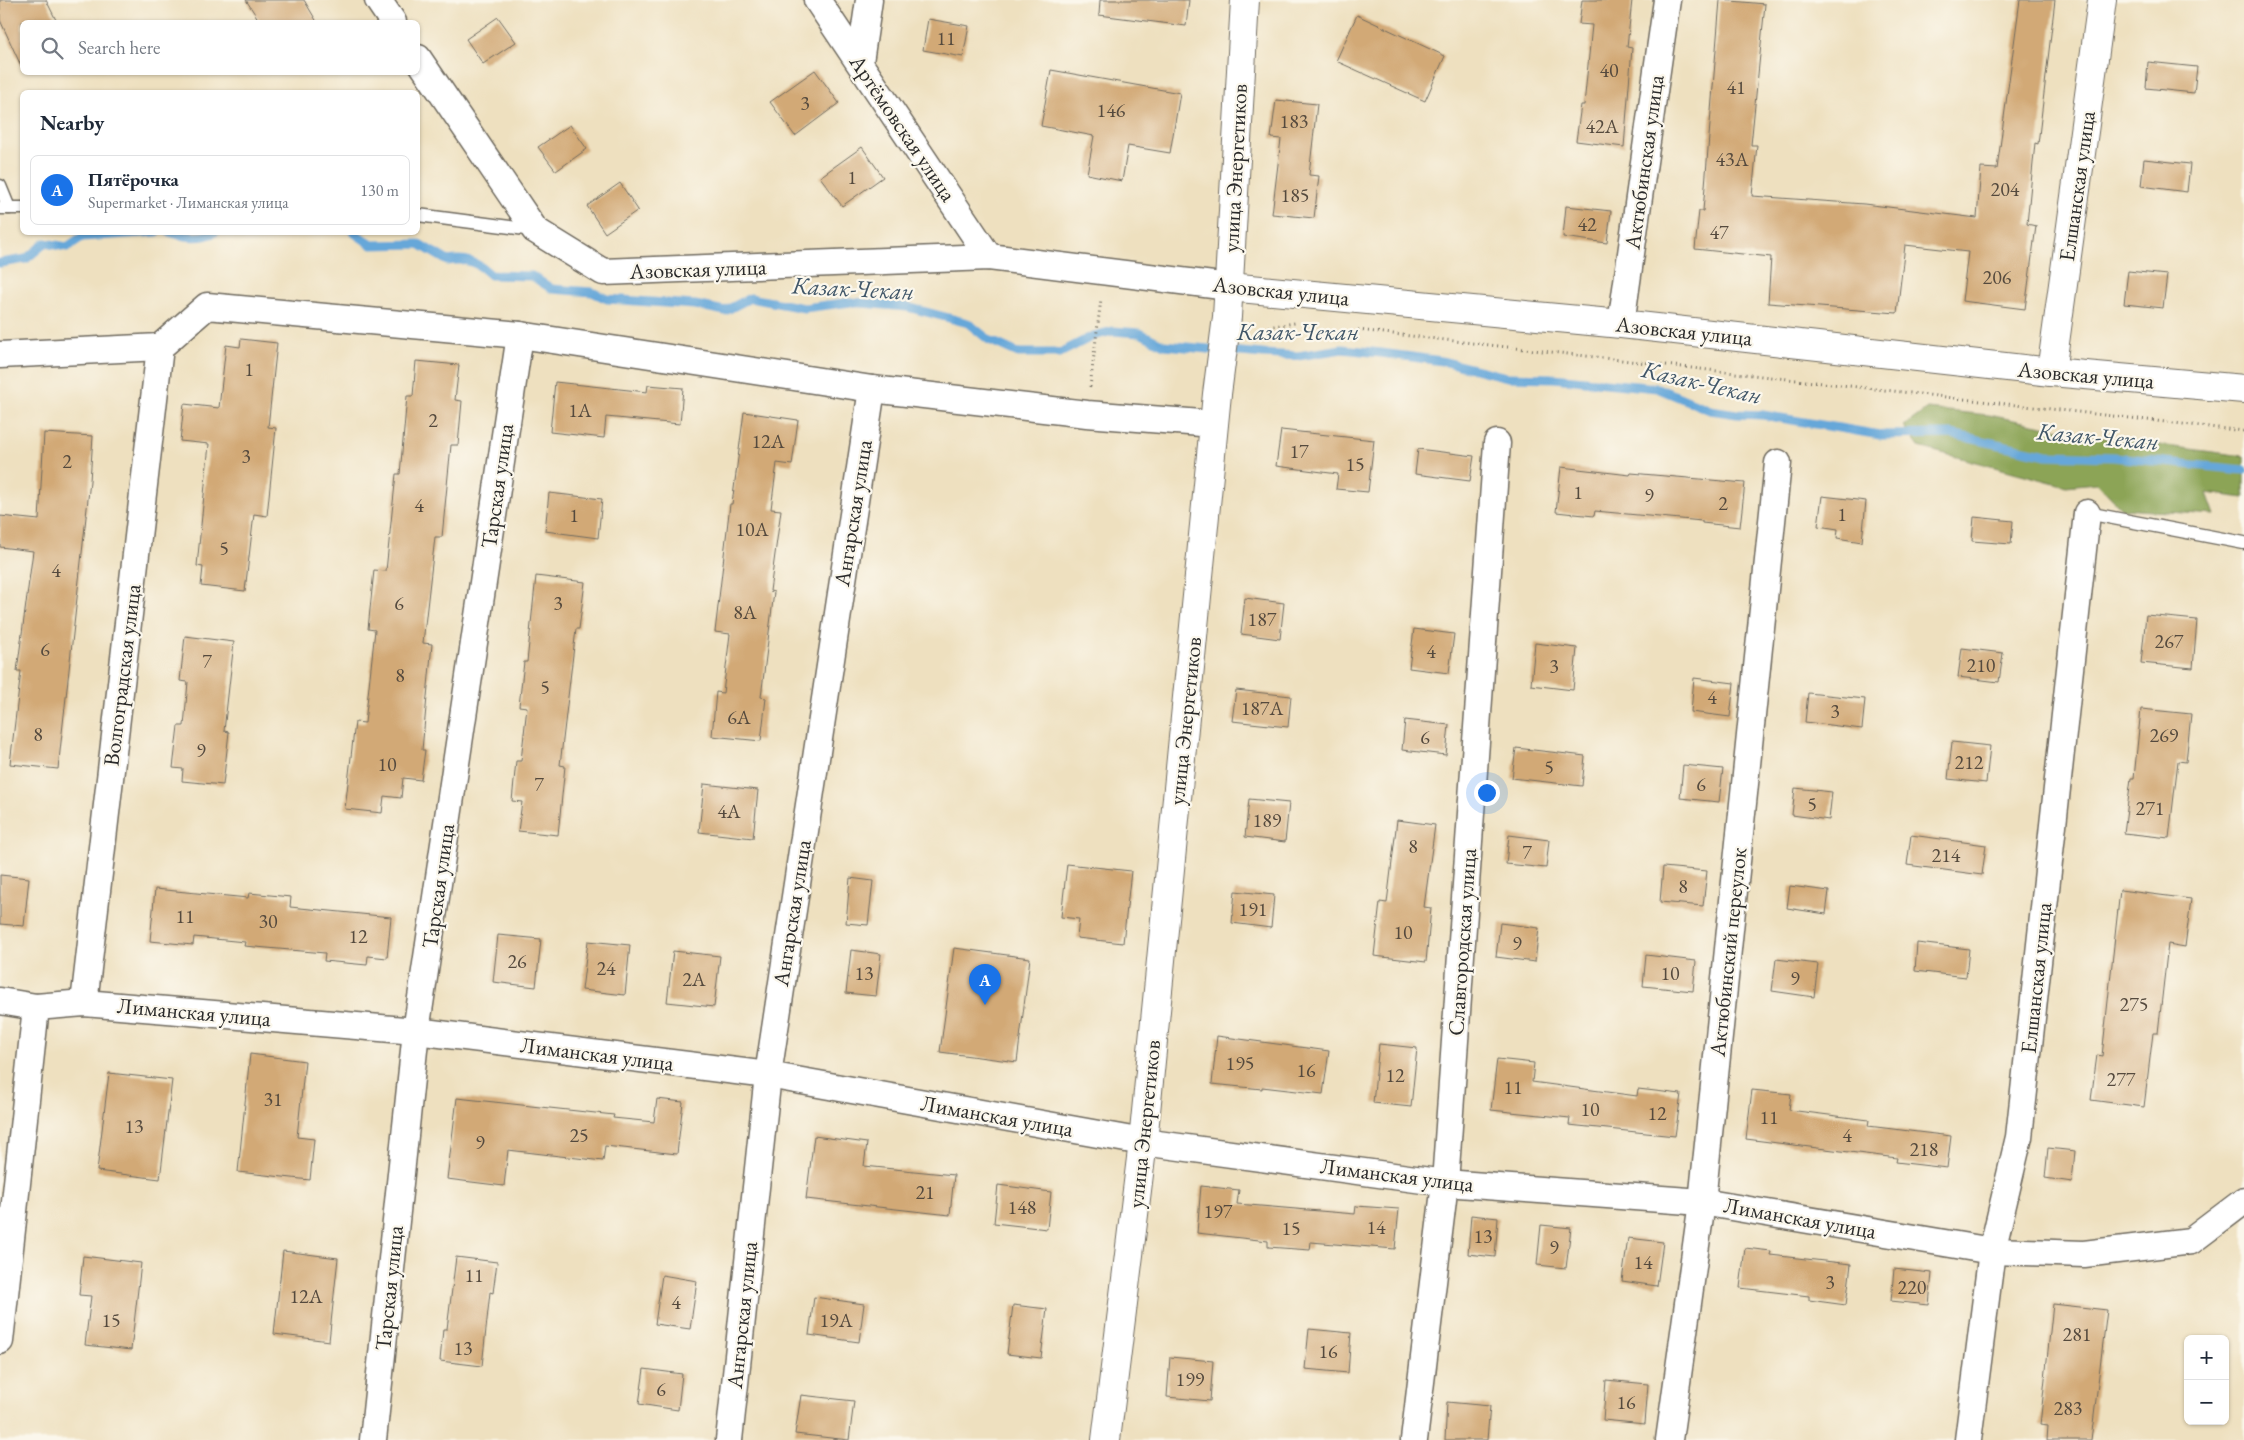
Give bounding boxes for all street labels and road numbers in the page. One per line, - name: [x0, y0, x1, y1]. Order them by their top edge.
- street label: Артёмовская улица: [842, 48, 963, 207]
- street label: Актюбинская улица: [1617, 73, 1671, 252]
- street label: улица Энергетиков: [1216, 83, 1254, 253]
- street label: Елшанская улица: [2052, 109, 2102, 263]
- street label: Азовская улица: [628, 252, 767, 286]
- street label: Азовская улица: [1210, 269, 1351, 313]
- street label: Азовская улица: [1613, 309, 1754, 353]
- street label: Азовская улица: [2015, 354, 2156, 395]
- street label: Тарская улица: [474, 421, 520, 550]
- street label: Ангарская улица: [827, 437, 879, 589]
- street label: Волгоградская улица: [96, 582, 148, 768]
- street label: улица Энергетиков: [1162, 636, 1208, 806]
- street label: Тарская улица: [415, 821, 461, 950]
- street label: Ангарская улица: [766, 837, 818, 989]
- street label: Актюбинский переулок: [1702, 845, 1753, 1059]
- street label: Славгородская улица: [1441, 847, 1483, 1037]
- street label: Елшанская улица: [2014, 901, 2058, 1055]
- street label: Лиманская улица: [116, 991, 272, 1033]
- street label: Лиманская улица: [519, 1030, 676, 1078]
- street label: улица Энергетиков: [1121, 1039, 1167, 1209]
- street label: Лиманская улица: [918, 1088, 1076, 1144]
- street label: Лиманская улица: [1319, 1151, 1476, 1199]
- street label: Лиманская улица: [1721, 1190, 1879, 1246]
- street label: Тарская улица: [368, 1224, 410, 1352]
- street label: Ангарская улица: [720, 1240, 764, 1391]

